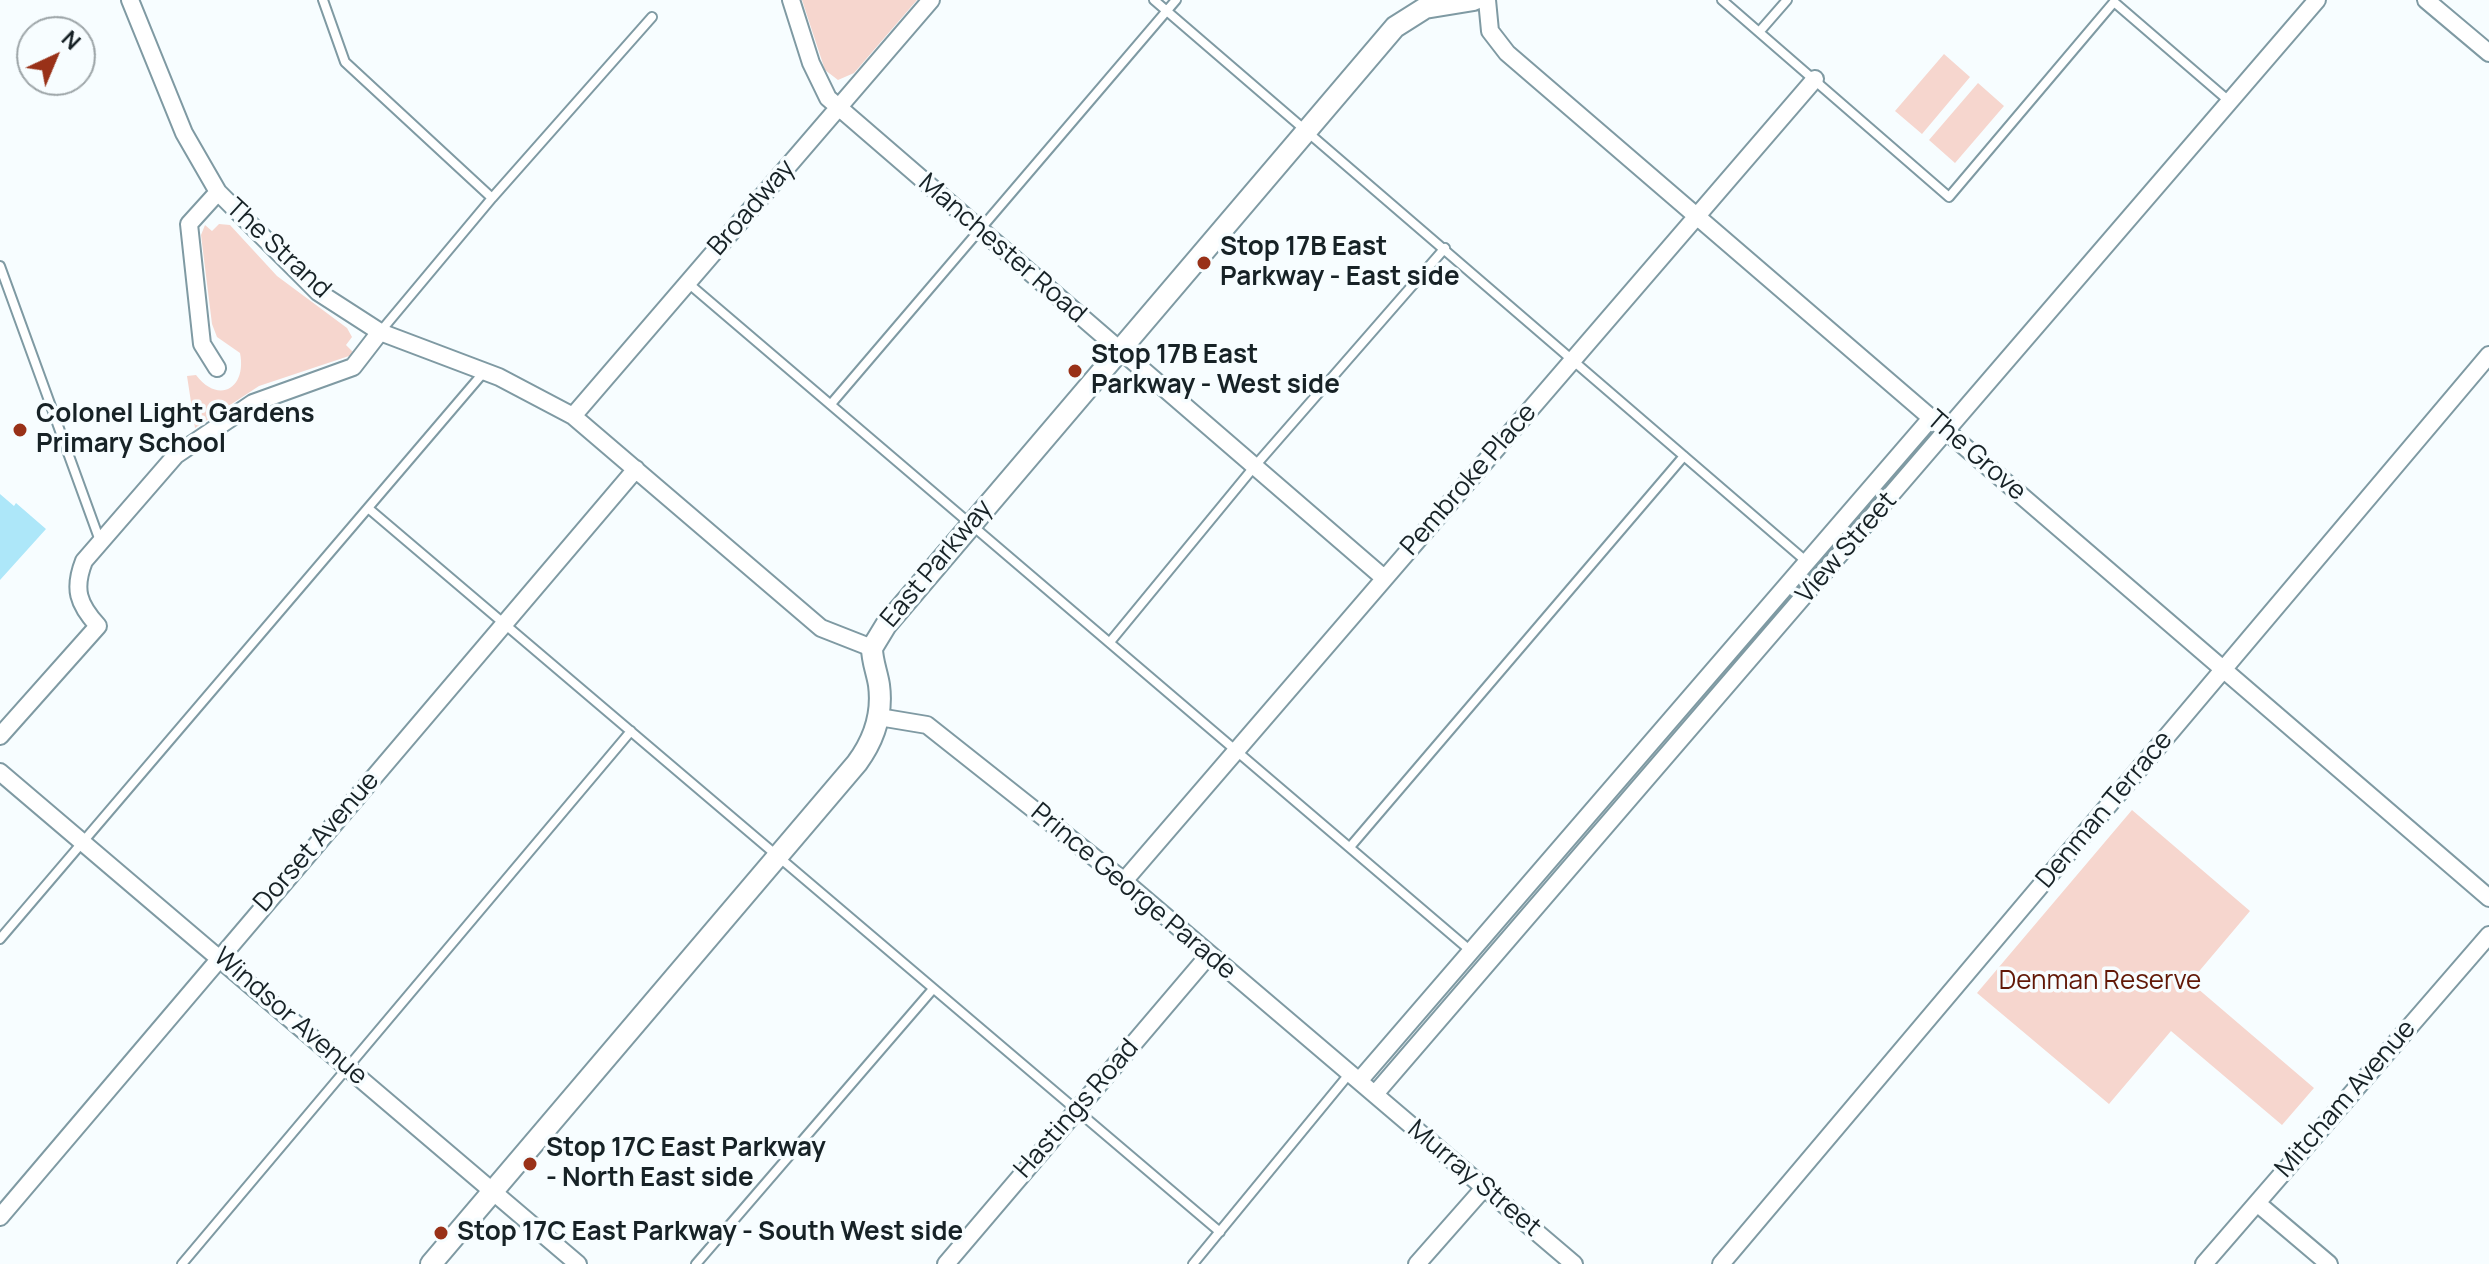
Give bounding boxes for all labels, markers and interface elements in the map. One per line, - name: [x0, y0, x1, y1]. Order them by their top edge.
- north arrow: [16, 16, 96, 96]
- text: N: [55, 24, 87, 56]
- street label: Broadway: [702, 154, 802, 262]
- street label: Manchester Road: [912, 168, 1092, 330]
- street label: The Strand: [219, 193, 337, 305]
- place label: Stop 17B East Parkway - East side: [1220, 232, 1460, 294]
- marker: Stop 17B East Parkway - East side: [1195, 254, 1213, 272]
- place label: Stop 17B East Parkway - West side: [1091, 340, 1340, 402]
- marker: Stop 17B East Parkway - West side: [1066, 362, 1084, 380]
- street label: Pembroke Place: [1395, 398, 1543, 562]
- place label: Colonel Light Gardens Primary School: [36, 399, 314, 460]
- street label: The Grove: [1920, 404, 2032, 508]
- marker: Colonel Light Gardens Primary School: [11, 421, 29, 439]
- street label: View Street: [1790, 486, 1904, 610]
- street label: East Parkway: [875, 494, 999, 634]
- street label: Denman Terrace: [2030, 725, 2180, 895]
- street label: Dorset Avenue: [248, 766, 386, 918]
- street label: Prince George Parade: [1024, 797, 1242, 987]
- street label: Windsor Avenue: [207, 942, 373, 1092]
- park label: Denman Reserve: [1999, 966, 2201, 998]
- street label: Mitcham Avenue: [2269, 1014, 2423, 1184]
- street label: Hastings Road: [1008, 1033, 1146, 1185]
- street label: Murray Street: [1401, 1114, 1547, 1244]
- place label: Stop 17C East Parkway - North East side: [546, 1133, 826, 1194]
- marker: Stop 17C East Parkway - North East side: [521, 1155, 539, 1173]
- place label: Stop 17C East Parkway - South West side: [457, 1217, 963, 1249]
- marker: Stop 17C East Parkway - South West side: [432, 1224, 450, 1242]

